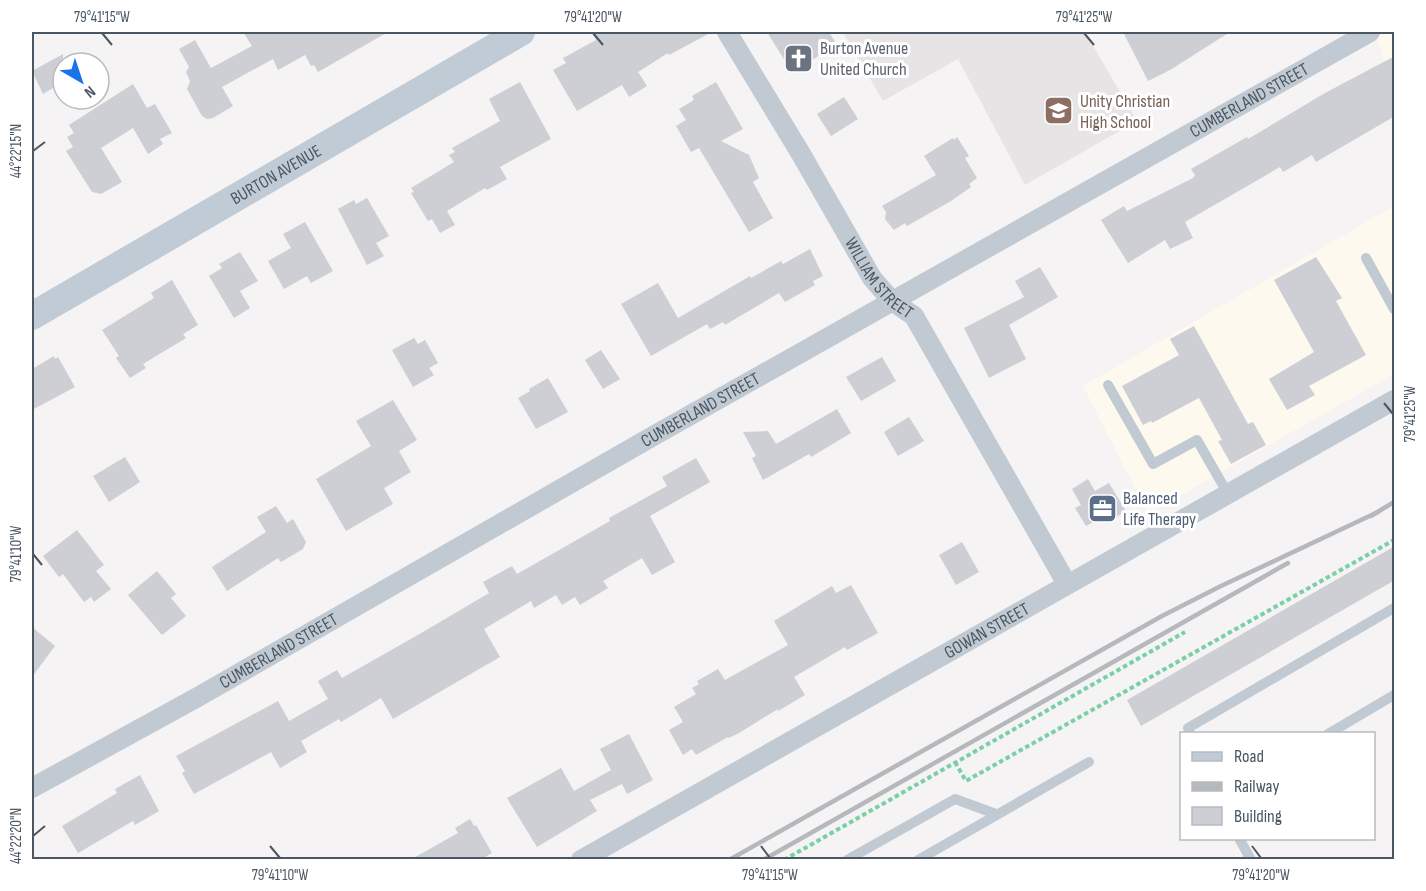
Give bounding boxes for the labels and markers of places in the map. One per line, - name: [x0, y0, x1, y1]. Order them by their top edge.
- place label: Burton Avenue United Church: [820, 38, 908, 80]
- church icon: Burton Avenue United Church: [783, 42, 815, 74]
- place label: Unity Christian High School: [1080, 91, 1170, 133]
- school or university icon: Unity Christian High School: [1043, 95, 1075, 127]
- place label: Balanced Life Therapy: [1123, 488, 1196, 530]
- office icon: Balanced Life Therapy: [1086, 492, 1118, 524]

